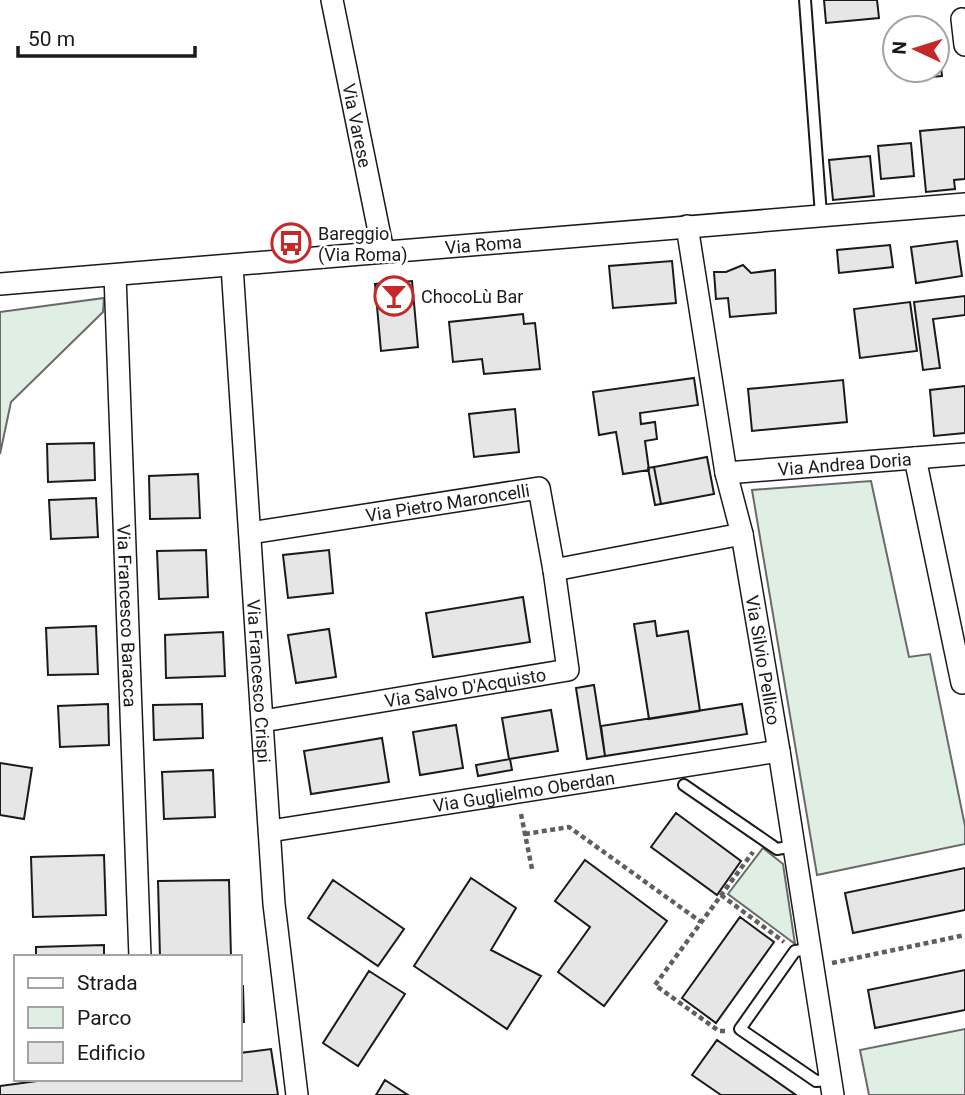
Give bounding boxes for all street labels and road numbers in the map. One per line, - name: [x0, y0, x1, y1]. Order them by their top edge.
- street label: Via Varese: [339, 82, 376, 169]
- street label: Via Roma: [444, 230, 523, 258]
- street label: Via Andrea Doria: [777, 448, 912, 479]
- street label: Via Pietro Maroncelli: [364, 479, 531, 525]
- street label: Via Francesco Baracca: [114, 524, 141, 708]
- street label: Via Silvio Pellico: [742, 594, 785, 726]
- street label: Via Francesco Crispi: [243, 599, 275, 764]
- street label: Via Salvo D'Acquisto: [383, 663, 547, 711]
- street label: Via Guglielmo Oberdan: [432, 766, 616, 816]

